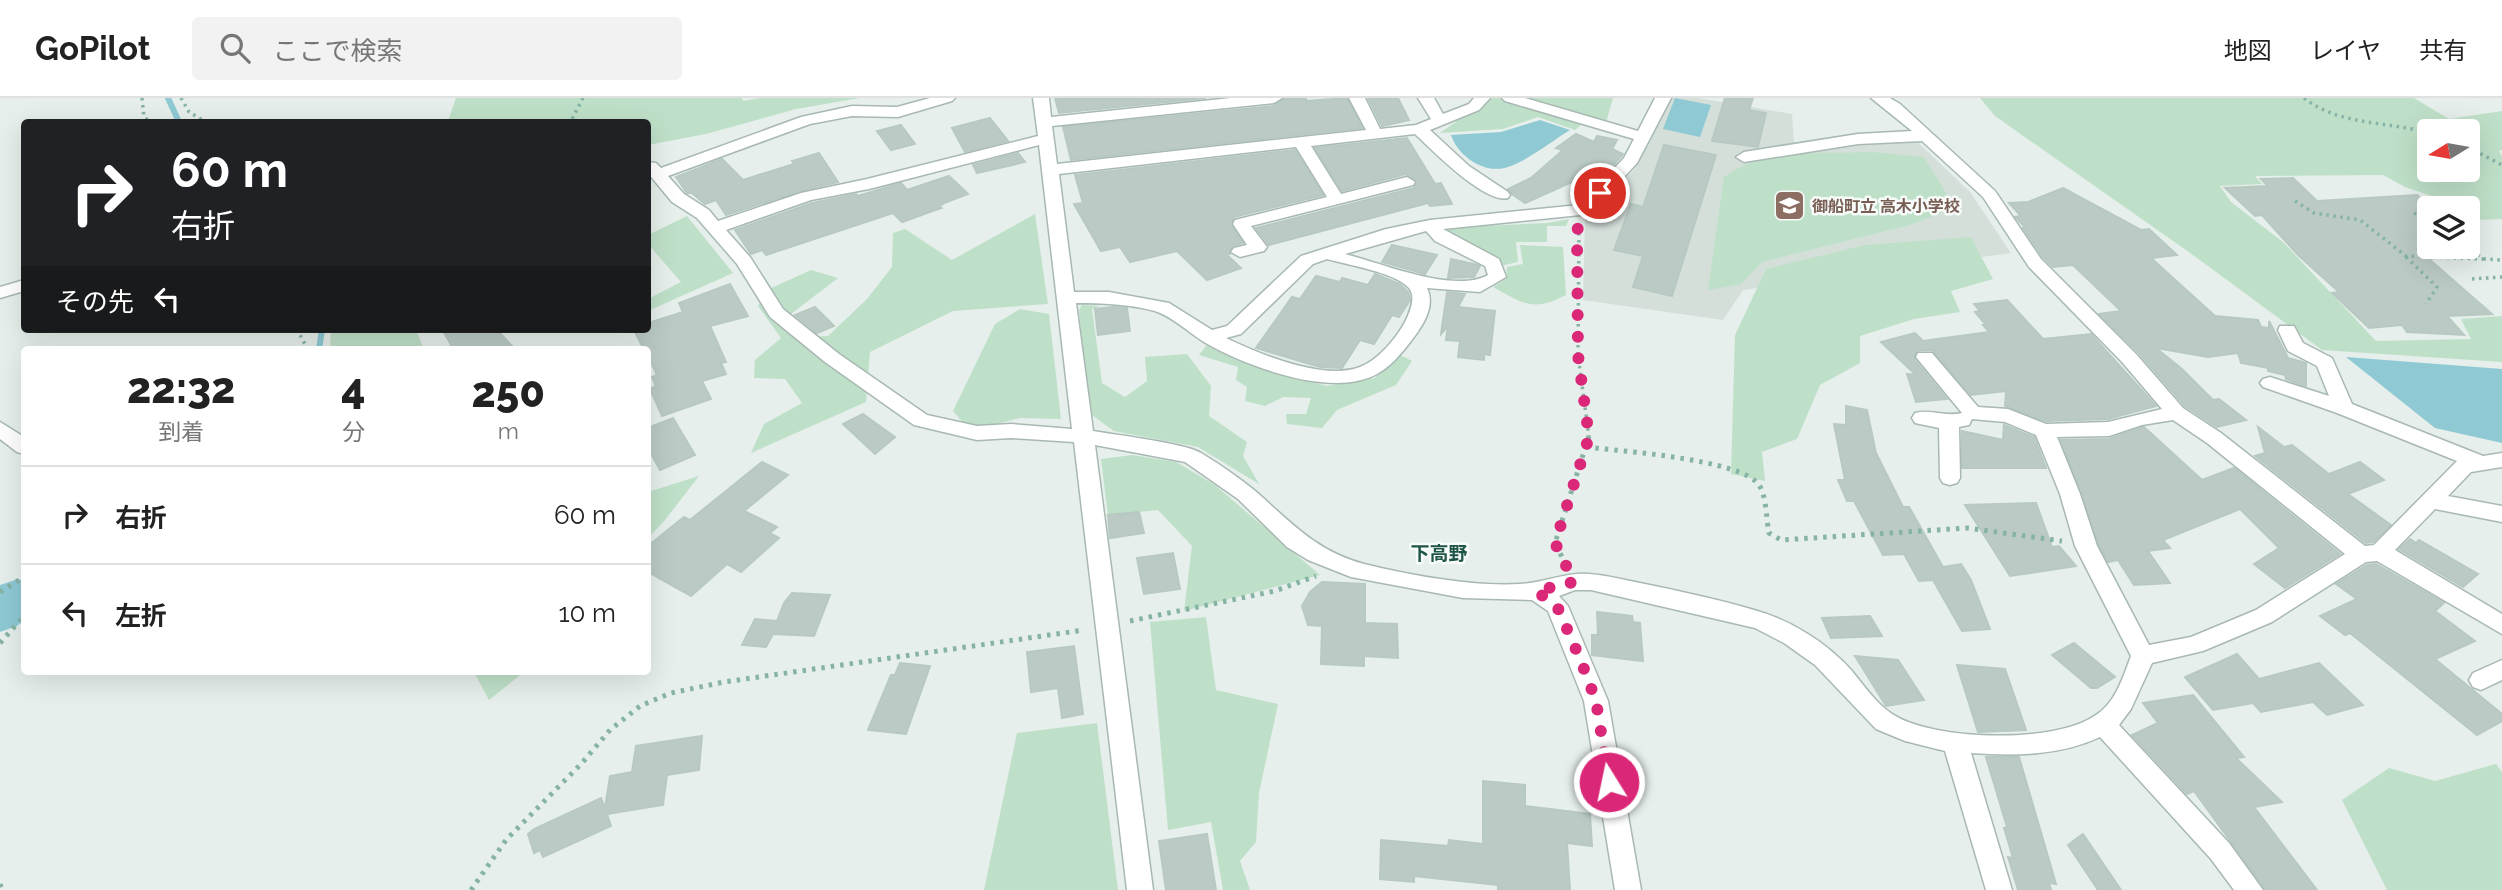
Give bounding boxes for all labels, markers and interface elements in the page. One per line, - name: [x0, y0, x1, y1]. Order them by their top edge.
- search box: [192, 17, 682, 80]
- text: GoPilot: [35, 29, 150, 68]
- icon: search: [216, 29, 254, 67]
- text: ここで検索: [272, 36, 402, 66]
- text: 地図: [2224, 36, 2272, 65]
- text: レイヤ: [2310, 36, 2381, 65]
- text: 共有: [2419, 36, 2467, 65]
- north arrow: [2417, 119, 2480, 182]
- map controls: [2417, 119, 2480, 259]
- text: 60 m: [171, 141, 288, 198]
- icon: right: [56, 147, 147, 238]
- pin: [1570, 163, 1630, 223]
- icon: arrive: [1581, 174, 1619, 212]
- school or university icon: 御船町立 高木小学校: [1772, 189, 1806, 223]
- button: layers: [2417, 196, 2480, 259]
- place label: 御船町立 高木小学校: [1812, 197, 1960, 216]
- text: 右折: [171, 207, 235, 244]
- icon: left: [148, 280, 186, 318]
- text: その先: [56, 287, 134, 317]
- text: 22:32: [127, 364, 235, 413]
- text: 4: [341, 364, 366, 413]
- text: 250: [472, 368, 545, 417]
- text: m: [498, 417, 519, 444]
- text: 到着: [158, 418, 204, 445]
- text: 分: [342, 418, 365, 445]
- icon: right: [56, 496, 94, 534]
- text: 60 m: [554, 500, 616, 530]
- text: 右折: [115, 503, 167, 533]
- district label: 下高野: [1410, 542, 1468, 564]
- icon: left: [56, 594, 94, 632]
- text: 10 m: [558, 598, 616, 628]
- text: 左折: [115, 601, 167, 631]
- position arrow: [1572, 745, 1646, 819]

